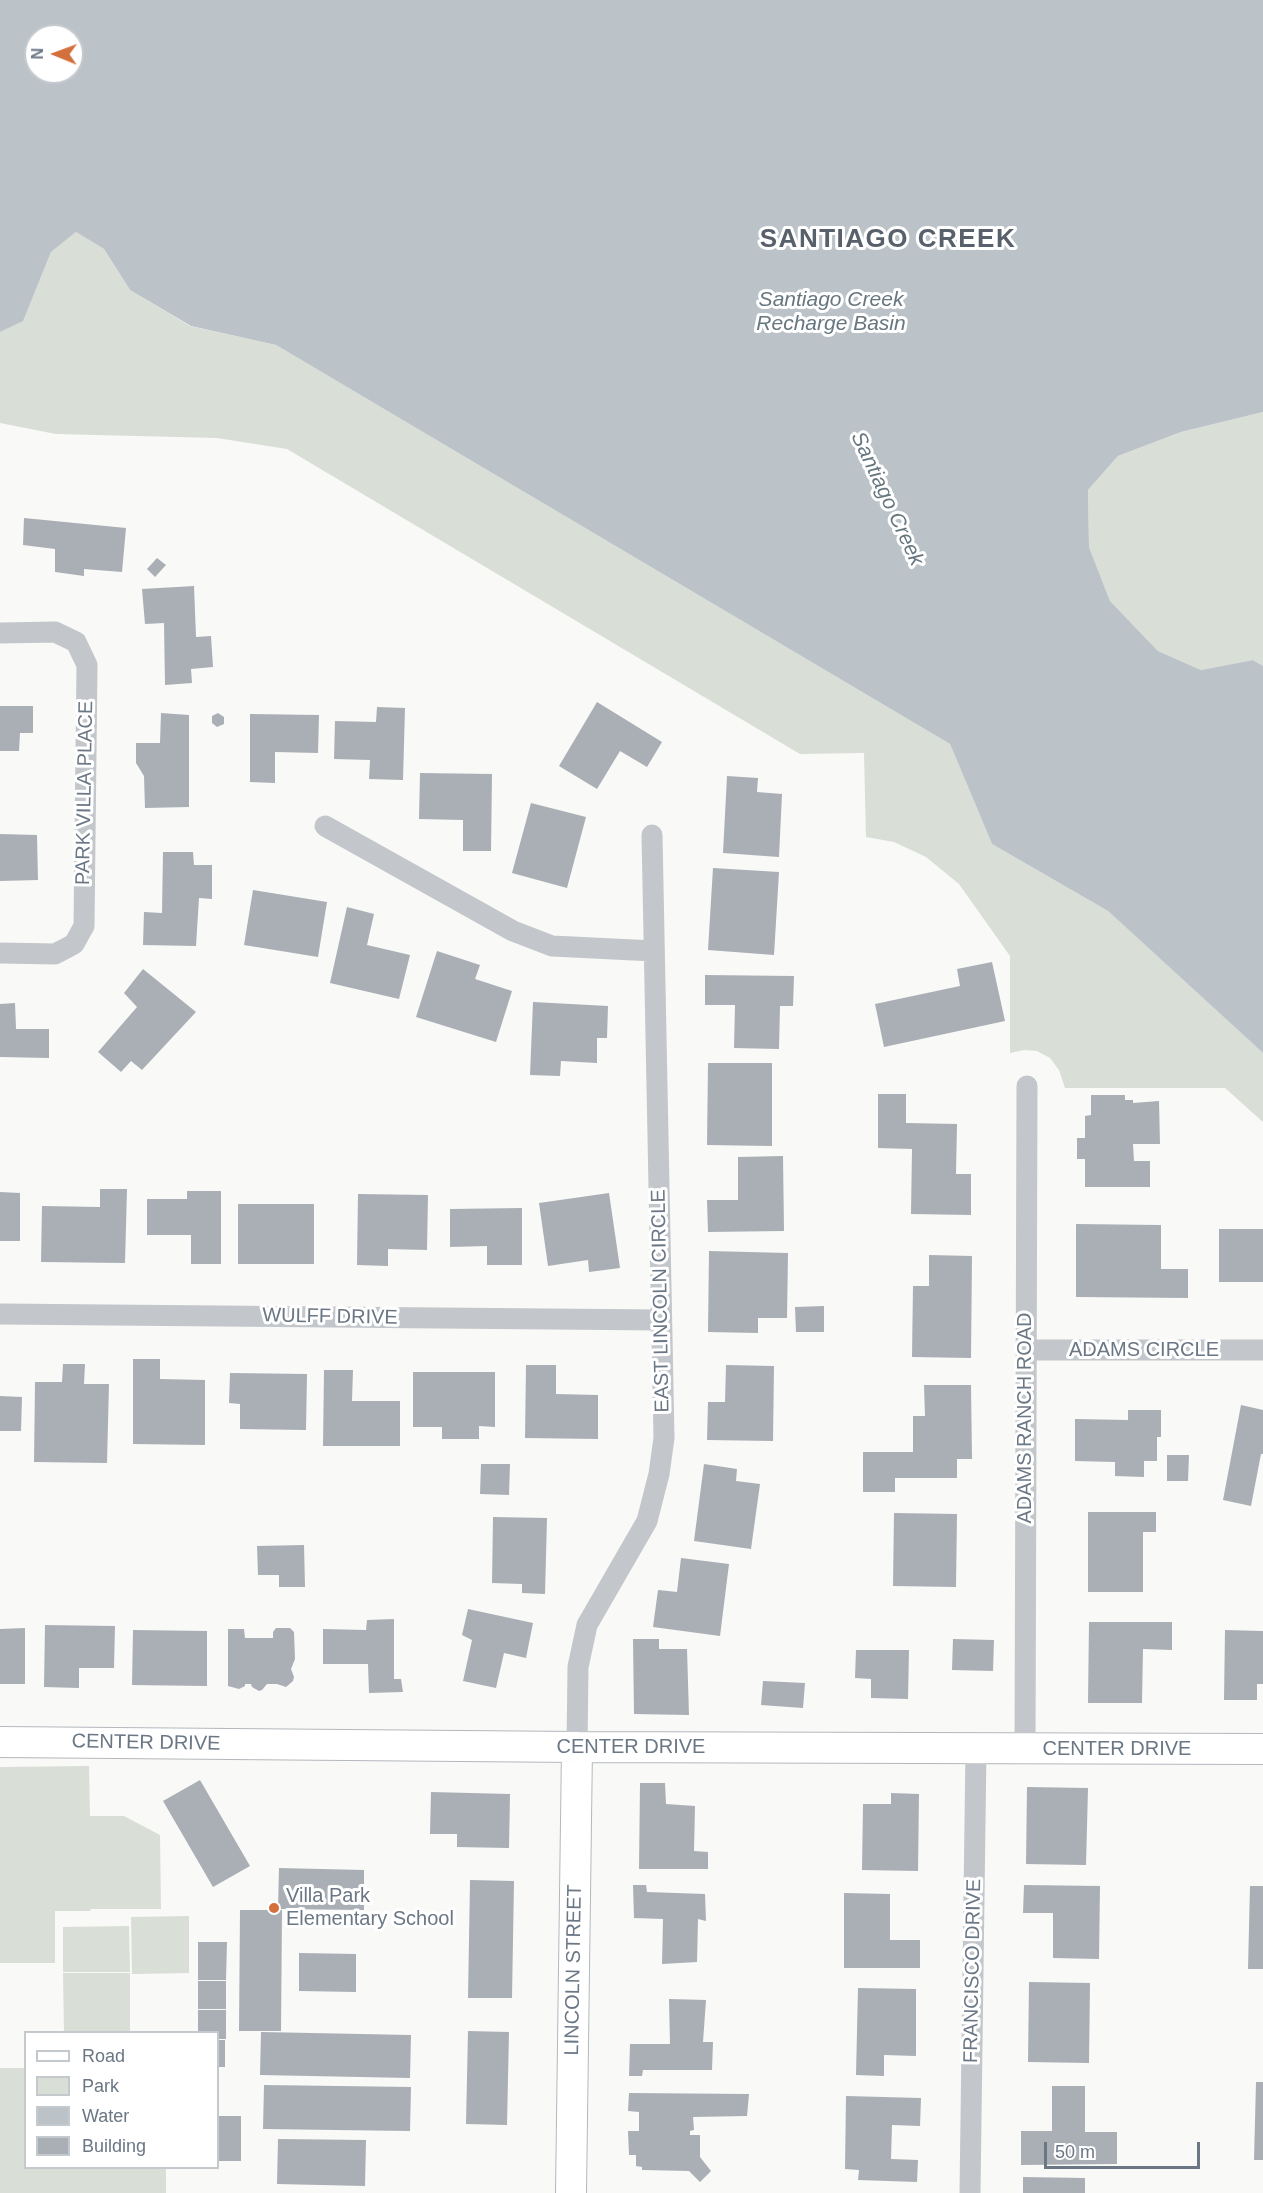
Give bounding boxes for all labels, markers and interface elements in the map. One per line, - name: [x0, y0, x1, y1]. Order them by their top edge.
- north arrow: [24, 24, 84, 84]
- text: N: [29, 48, 46, 60]
- district label: SANTIAGO CREEK: [760, 224, 1016, 256]
- water label: Santiago Creek Recharge Basin: [756, 287, 906, 337]
- water label: Santiago Creek: [845, 428, 929, 570]
- street label: PARK VILLA PLACE: [71, 701, 99, 885]
- street label: EAST LINCOLN CIRCLE: [647, 1189, 675, 1413]
- street label: WULFF DRIVE: [262, 1304, 398, 1330]
- street label: ADAMS RANCH ROAD: [1013, 1312, 1037, 1524]
- street label: ADAMS CIRCLE: [1069, 1338, 1219, 1362]
- street label: CENTER DRIVE: [71, 1730, 221, 1756]
- street label: CENTER DRIVE: [557, 1735, 705, 1759]
- street label: CENTER DRIVE: [1043, 1737, 1191, 1761]
- street label: FRANCISCO DRIVE: [959, 1879, 987, 2063]
- place label: Villa Park Elementary School: [286, 1884, 454, 1931]
- street label: LINCOLN STREET: [561, 1884, 587, 2056]
- marker: Villa Park Elementary School: [267, 1901, 281, 1915]
- legend: [24, 2031, 219, 2169]
- text: Road: [82, 2046, 125, 2066]
- text: Park: [82, 2076, 119, 2096]
- text: Water: [82, 2106, 129, 2126]
- scale bar: [1047, 2130, 1203, 2168]
- text: Building: [82, 2136, 146, 2156]
- text: 50 m: [1055, 2142, 1095, 2162]

